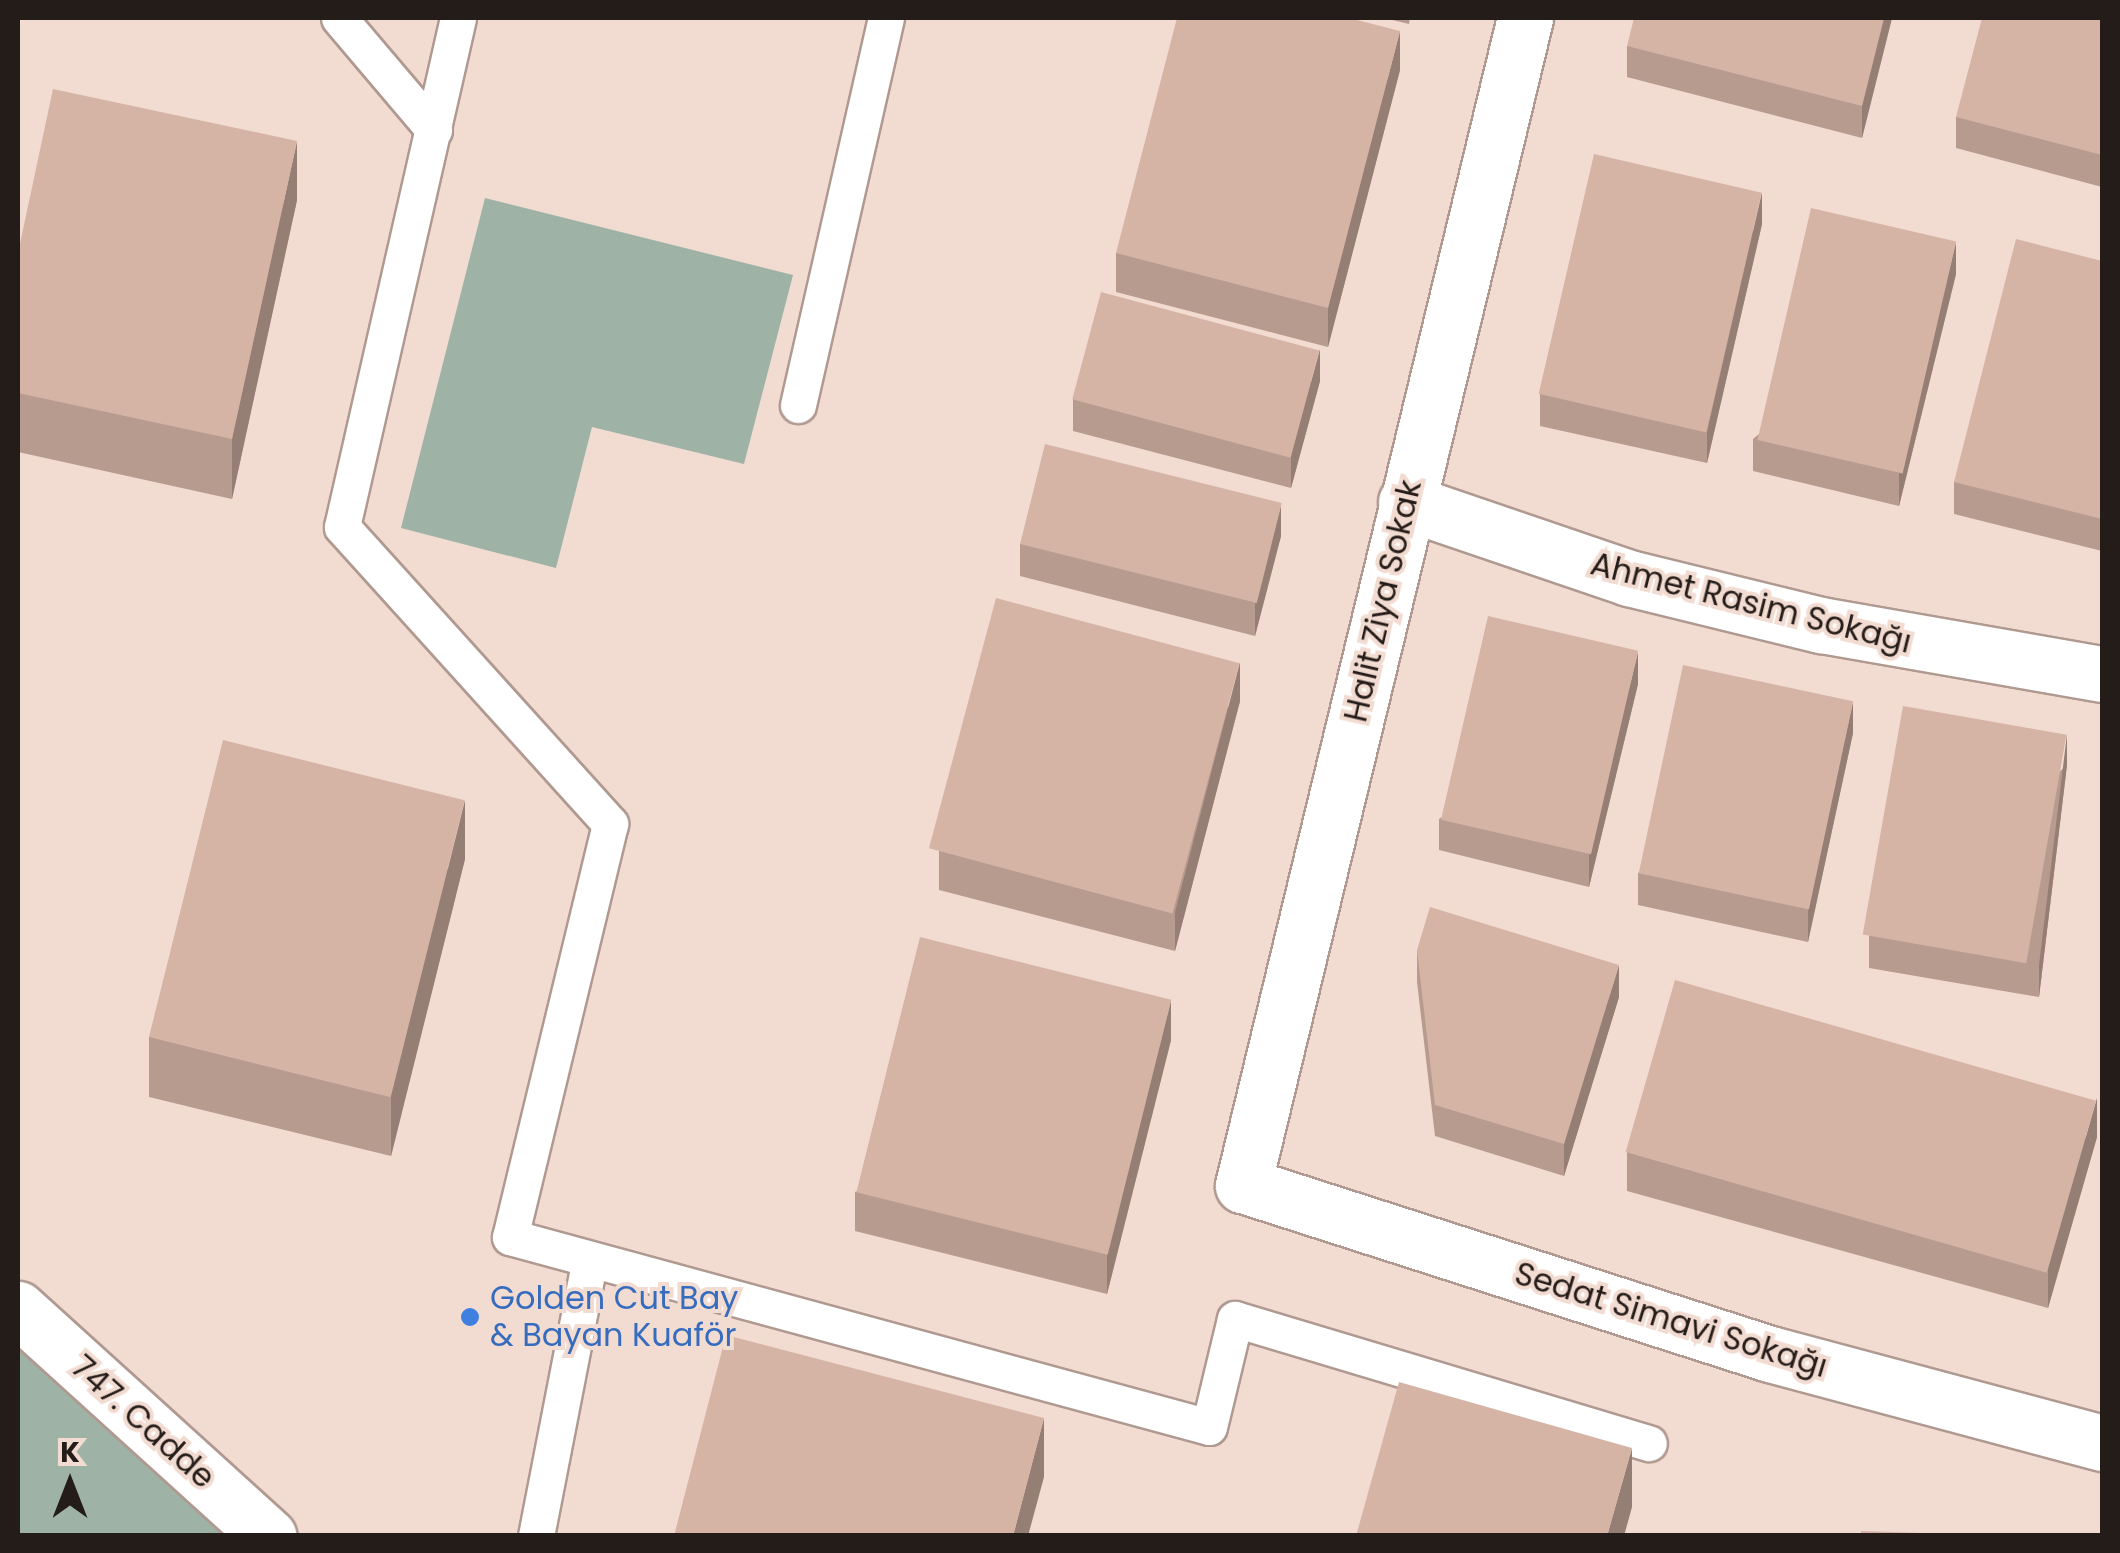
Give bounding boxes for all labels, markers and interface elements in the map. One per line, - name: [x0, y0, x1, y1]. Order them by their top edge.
- street label: Halit Ziya Sokak: [1337, 476, 1429, 726]
- street label: Ahmet Rasim Sokağı: [1587, 545, 1915, 661]
- street label: Sedat Simavi Sokağı: [1510, 1254, 1832, 1386]
- place label: Golden Cut Bay & Bayan Kuaför: [490, 1280, 738, 1355]
- marker: Golden Cut Bay & Bayan Kuaför: [459, 1306, 481, 1328]
- street label: 747. Cadde: [63, 1348, 223, 1496]
- north arrow: [20, 1433, 120, 1533]
- text: K: [60, 1433, 80, 1472]

